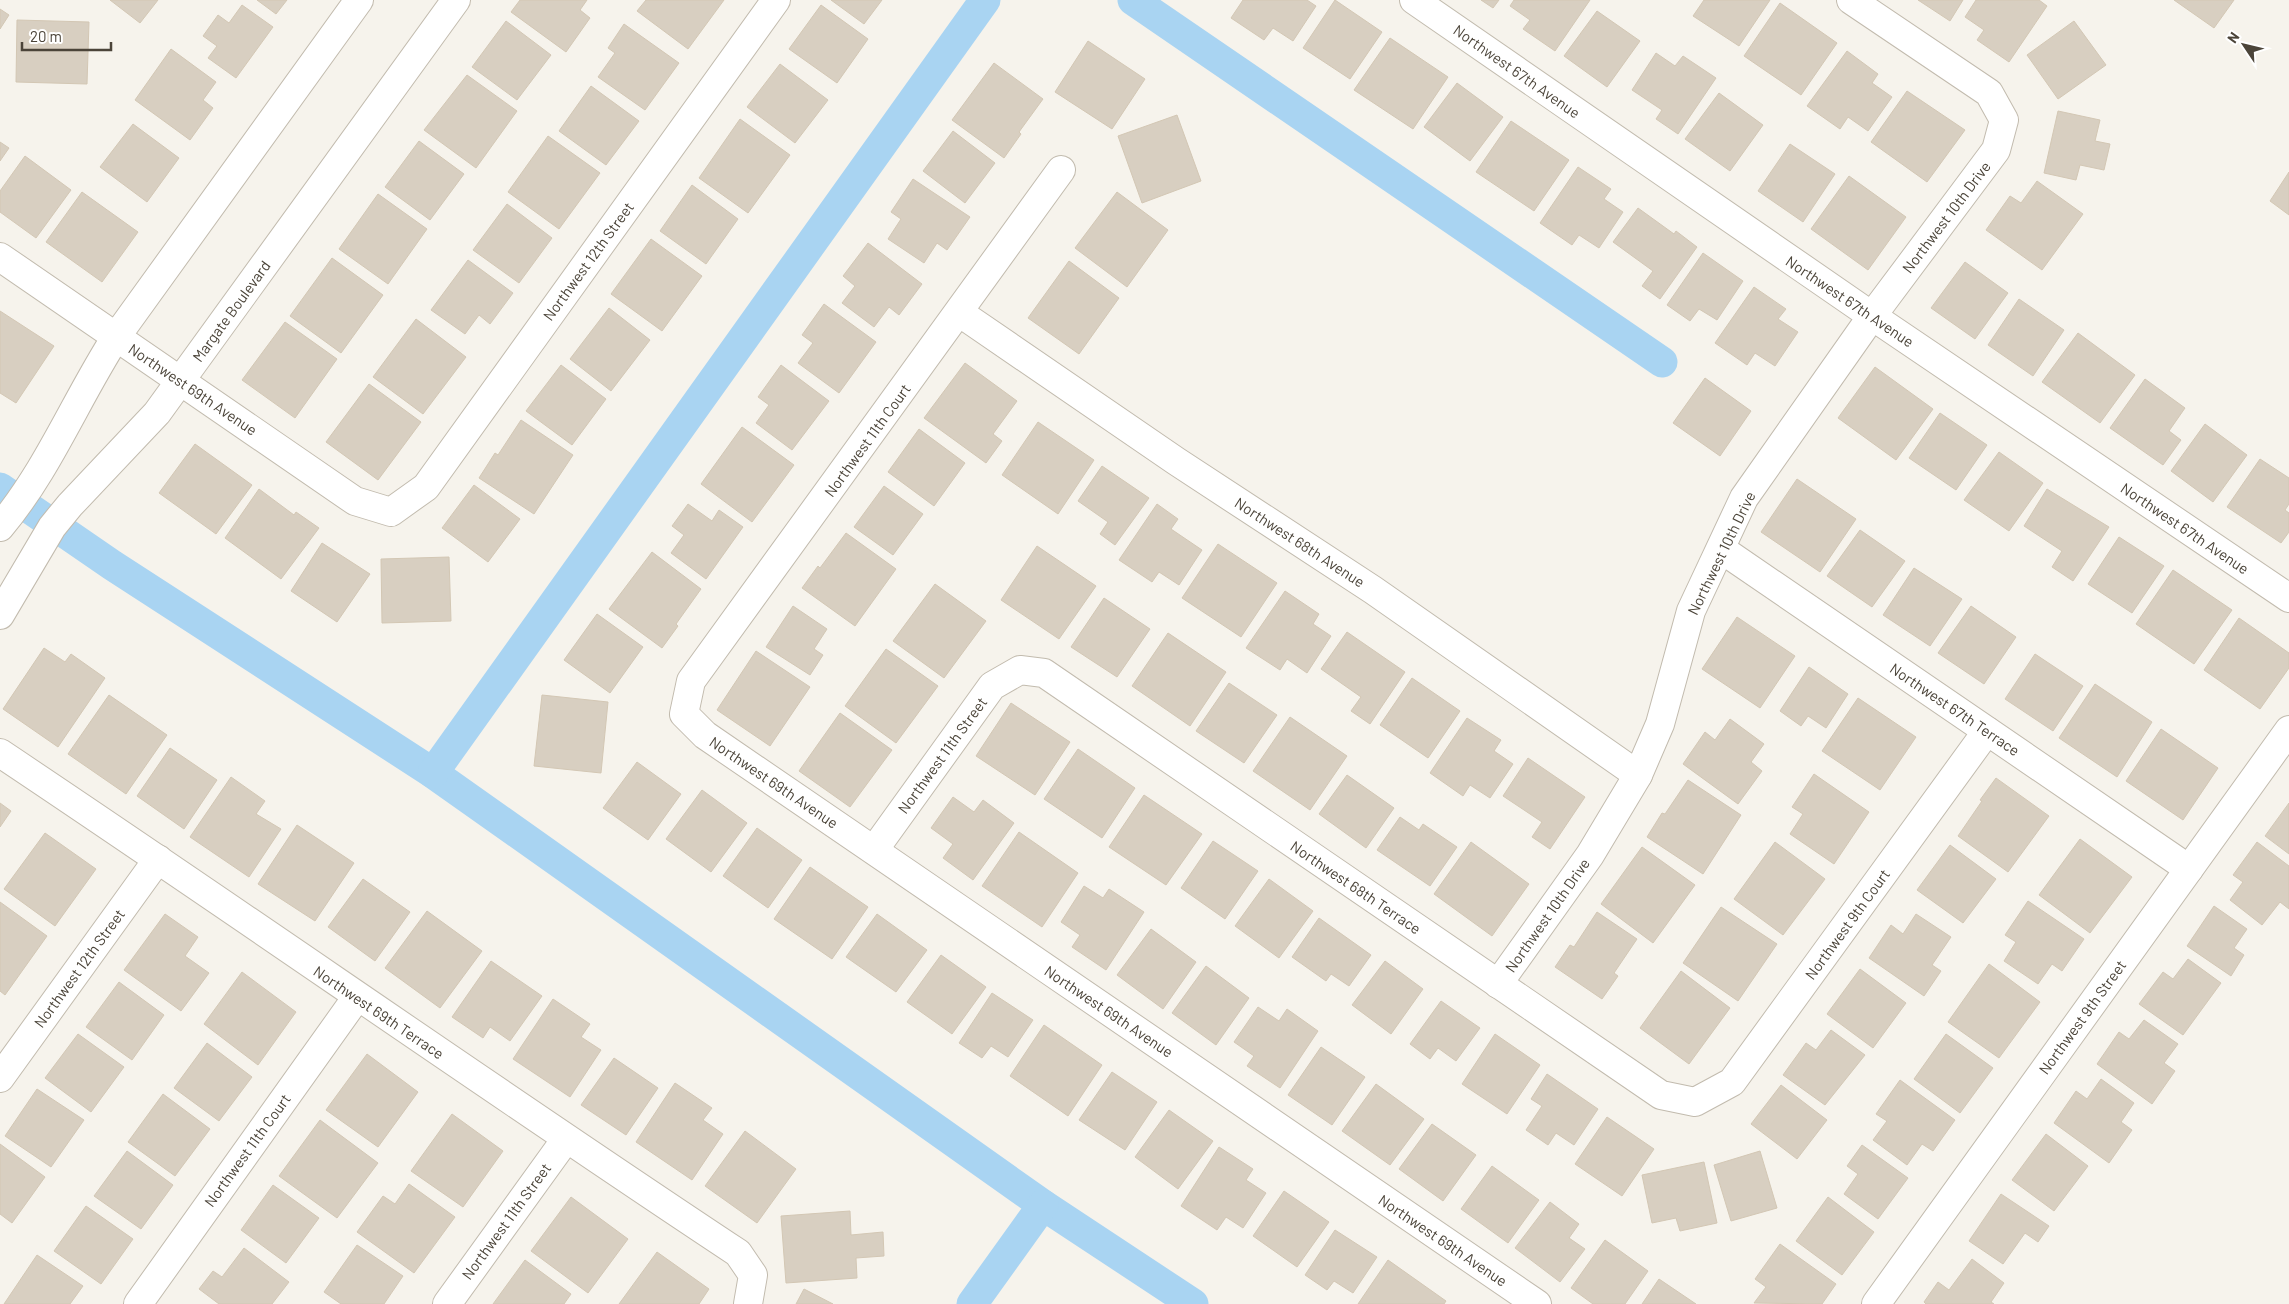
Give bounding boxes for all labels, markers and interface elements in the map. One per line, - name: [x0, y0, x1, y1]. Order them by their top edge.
- scale bar: [22, 20, 111, 52]
- street label: Northwest 67th Avenue: [1450, 20, 1584, 122]
- north arrow: [2219, 20, 2269, 70]
- text: 20 m: [30, 27, 62, 45]
- text: N: [2223, 29, 2243, 46]
- street label: Northwest 10th Drive: [1898, 158, 1994, 276]
- street label: Northwest 12th Street: [539, 198, 637, 324]
- street label: Northwest 67th Avenue: [1783, 251, 1917, 351]
- street label: Margate Boulevard: [188, 257, 274, 365]
- street label: Northwest 69th Avenue: [125, 339, 261, 439]
- street label: Northwest 11th Court: [820, 380, 914, 500]
- street label: Northwest 67th Avenue: [2118, 478, 2252, 578]
- street label: Northwest 10th Drive: [1683, 488, 1759, 618]
- street label: Northwest 68th Avenue: [1232, 493, 1368, 591]
- street label: Northwest 67th Terrace: [1887, 659, 2023, 759]
- street label: Northwest 11th Street: [894, 693, 990, 817]
- street label: Northwest 69th Avenue: [706, 732, 842, 832]
- street label: Northwest 68th Terrace: [1287, 837, 1425, 937]
- street label: Northwest 10th Drive: [1501, 854, 1593, 976]
- street label: Northwest 9th Court: [1801, 865, 1893, 983]
- street label: Northwest 12th Street: [30, 905, 128, 1031]
- street label: Northwest 9th Street: [2035, 956, 2129, 1078]
- street label: Northwest 69th Avenue: [1041, 961, 1177, 1061]
- street label: Northwest 69th Terrace: [310, 962, 448, 1062]
- street label: Northwest 11th Court: [200, 1090, 294, 1210]
- street label: Northwest 11th Street: [458, 1159, 554, 1283]
- street label: Northwest 69th Avenue: [1375, 1190, 1511, 1290]

